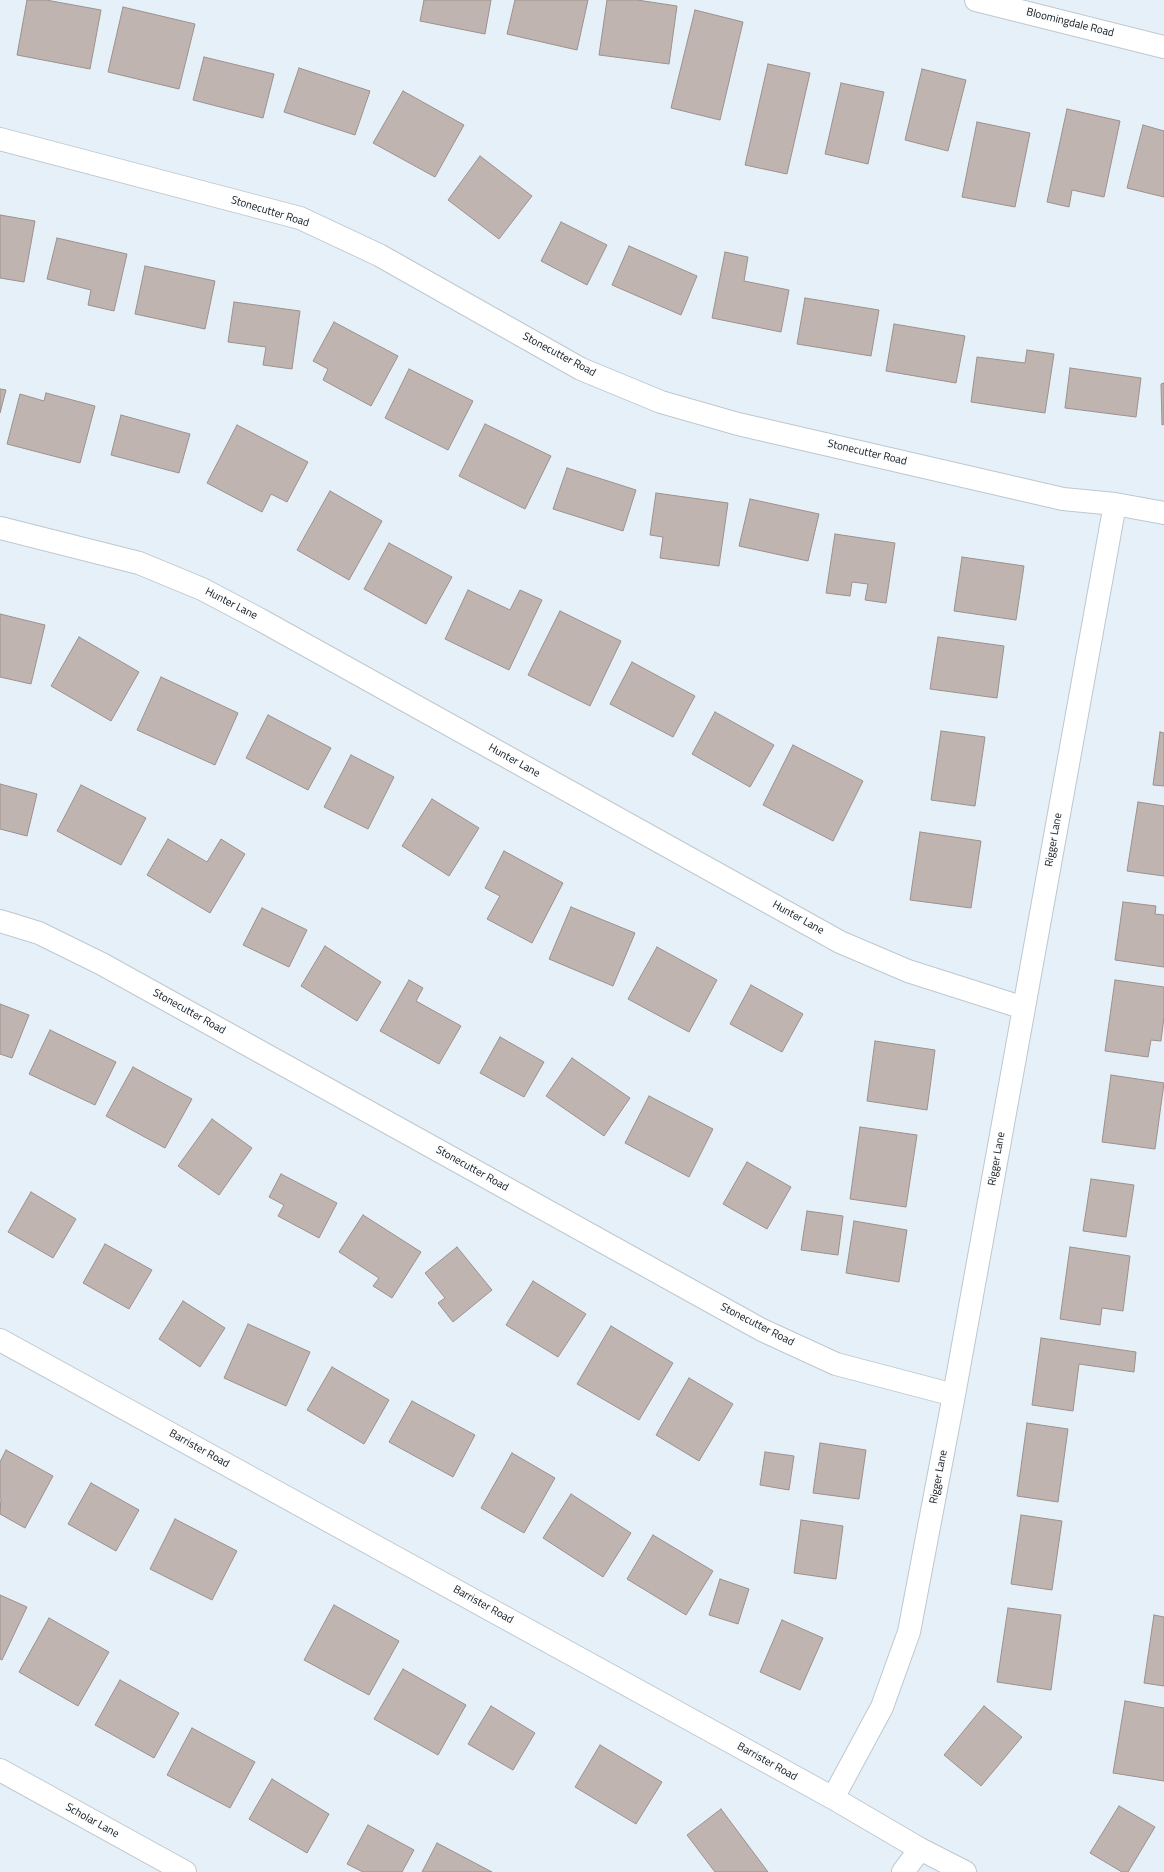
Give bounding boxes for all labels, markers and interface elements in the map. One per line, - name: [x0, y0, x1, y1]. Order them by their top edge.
- street label: Bloomingdale Road: [1025, 6, 1115, 40]
- street label: Stonecutter Road: [229, 194, 311, 230]
- street label: Stonecutter Road: [520, 330, 598, 380]
- street label: Stonecutter Road: [826, 437, 908, 469]
- street label: Hunter Lane: [203, 585, 259, 623]
- street label: Hunter Lane: [486, 741, 542, 781]
- street label: Rigger Lane: [1043, 812, 1065, 868]
- street label: Hunter Lane: [770, 898, 826, 938]
- street label: Stonecutter Road: [150, 987, 228, 1037]
- street label: Rigger Lane: [986, 1131, 1008, 1187]
- street label: Stonecutter Road: [433, 1144, 511, 1194]
- street label: Stonecutter Road: [718, 1301, 796, 1349]
- street label: Barrister Road: [167, 1427, 231, 1471]
- street label: Rigger Lane: [927, 1449, 951, 1505]
- street label: Barrister Road: [451, 1583, 515, 1627]
- street label: Barrister Road: [735, 1740, 799, 1784]
- street label: Scholar Lane: [63, 1801, 121, 1841]

